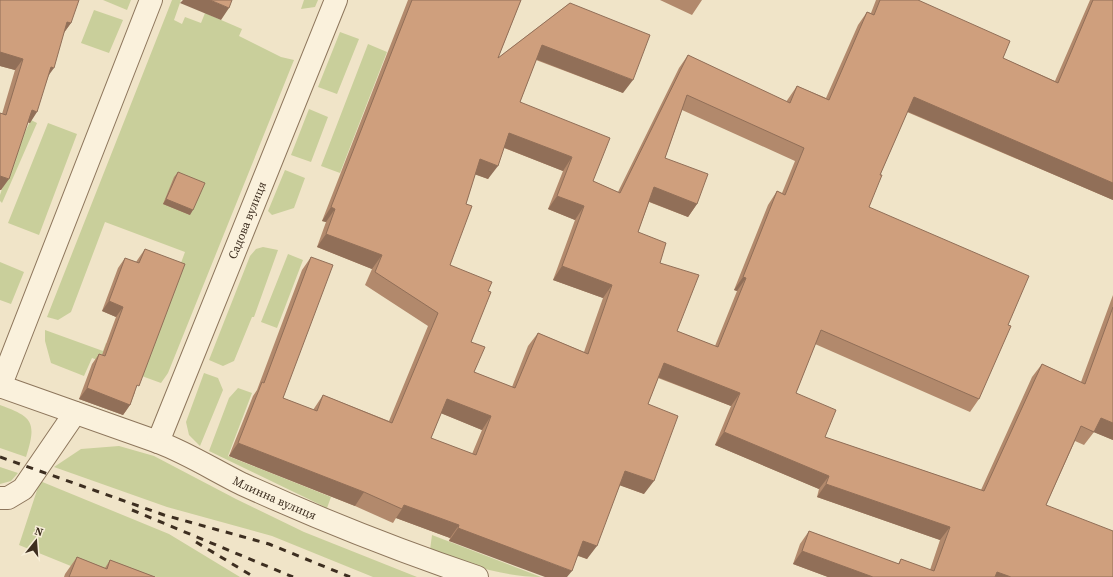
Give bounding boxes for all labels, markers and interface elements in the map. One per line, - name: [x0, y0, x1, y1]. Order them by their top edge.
- street label: Садова вулиця: [224, 179, 270, 262]
- street label: Млинна вулиця: [230, 473, 319, 524]
- north arrow: [16, 521, 56, 561]
- text: N: [33, 524, 45, 540]

